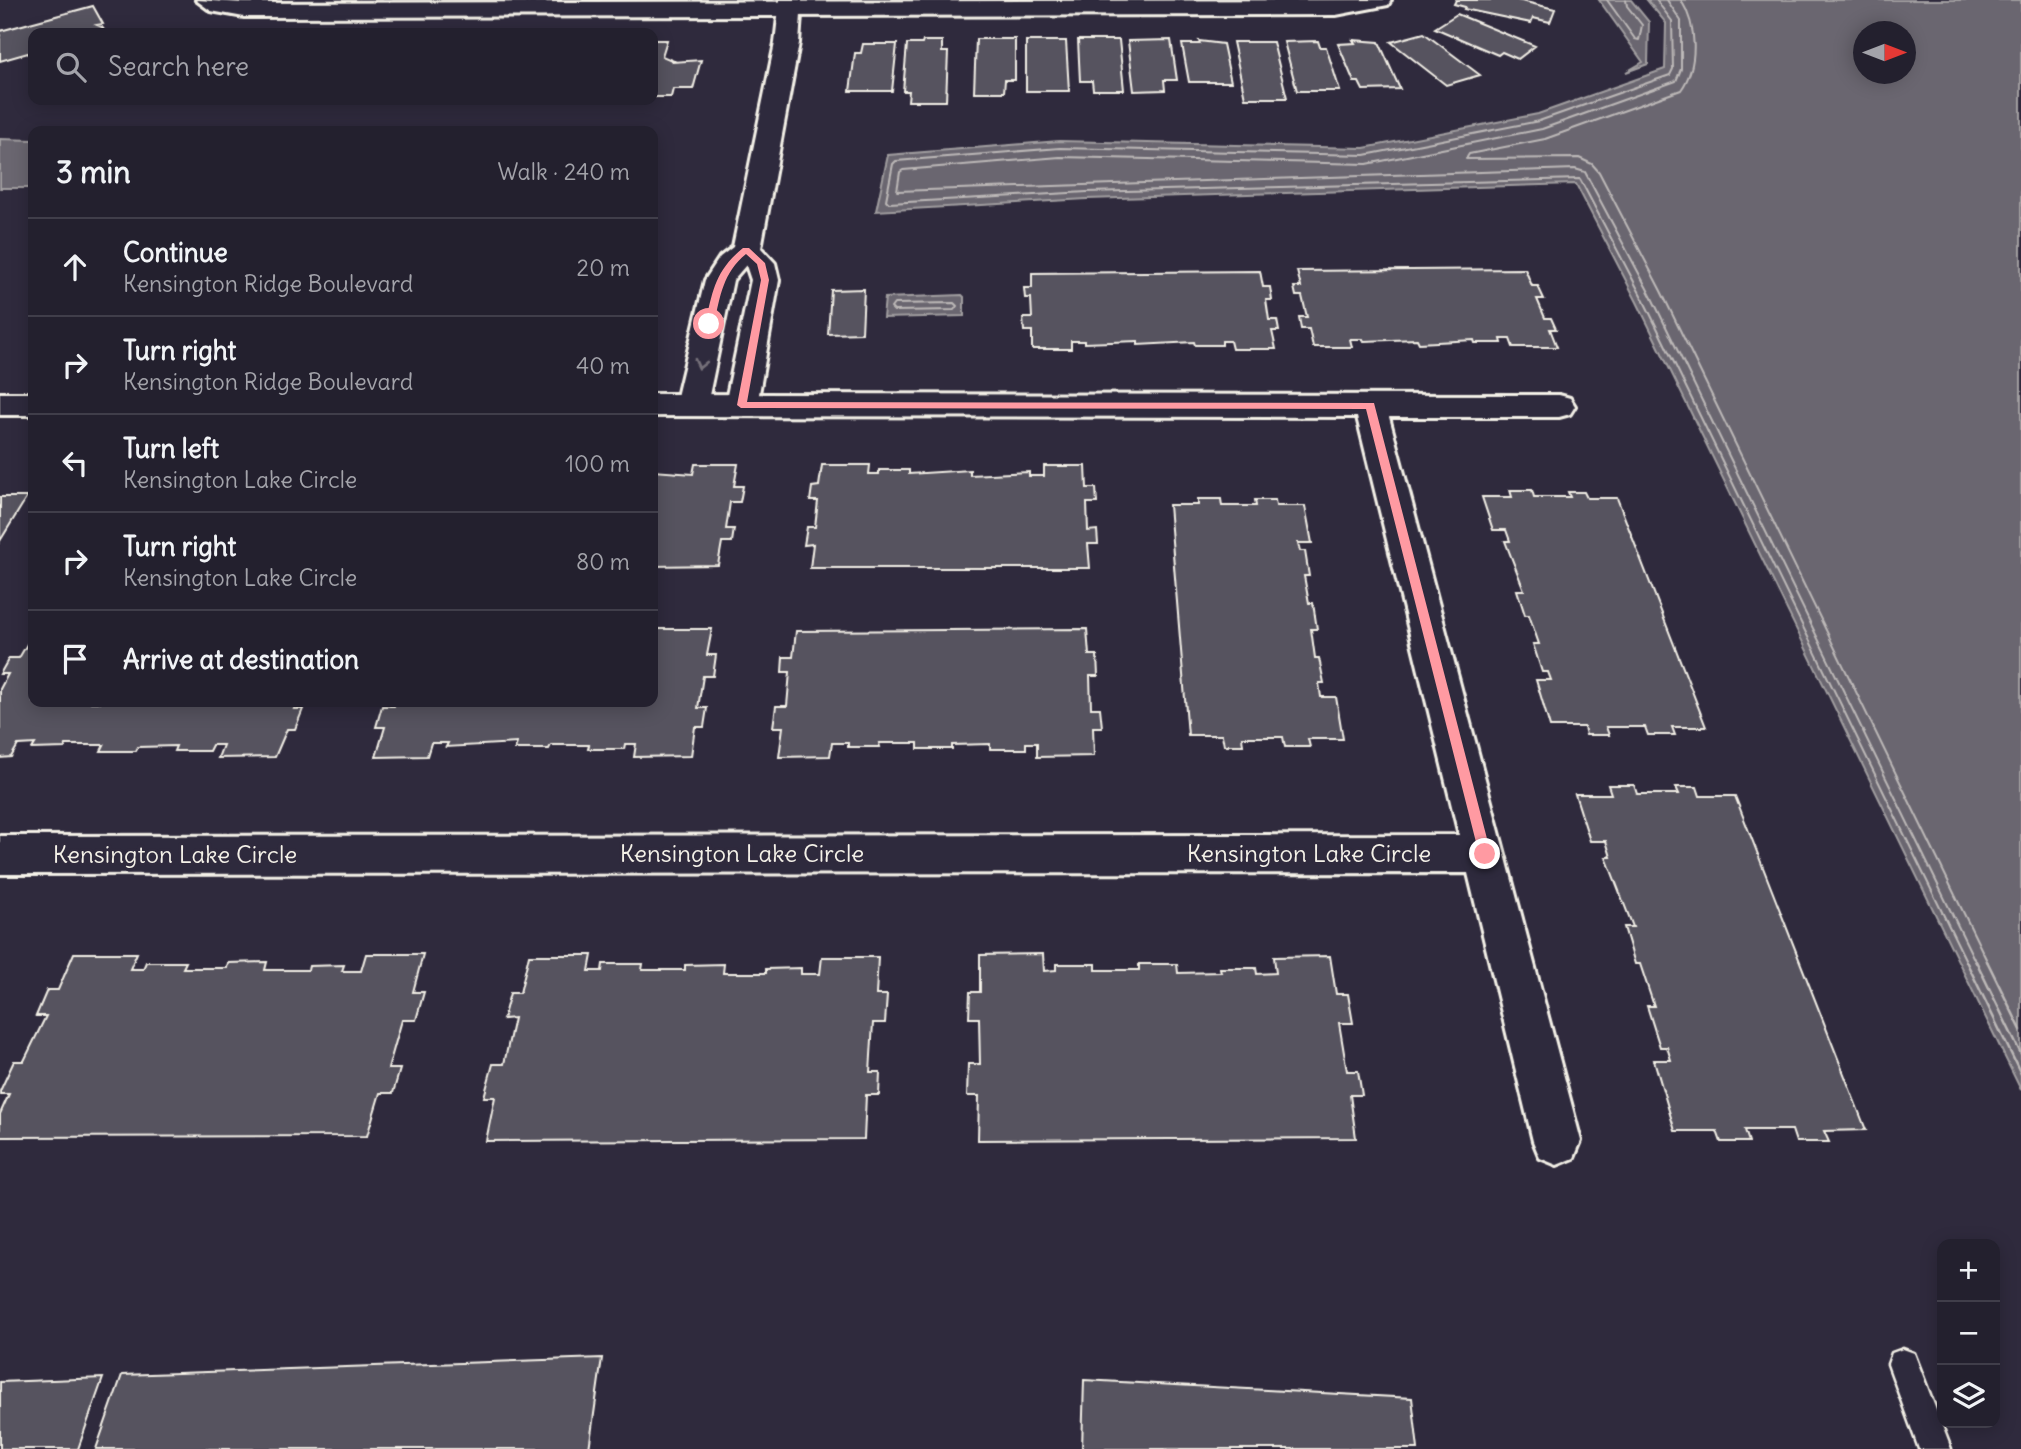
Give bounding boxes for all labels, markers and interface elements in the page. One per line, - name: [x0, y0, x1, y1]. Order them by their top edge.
- north arrow: [1853, 21, 1916, 84]
- search box: [28, 28, 658, 105]
- icon: search: [52, 48, 90, 86]
- text: Search here: [108, 50, 249, 83]
- text: 3 min: [56, 153, 131, 191]
- text: Walk · 240 m: [497, 157, 630, 186]
- text: Continue: [123, 236, 228, 269]
- icon: ahead: [56, 248, 94, 286]
- text: 20 m: [577, 253, 630, 282]
- text: Kensington Ridge Boulevard: [123, 269, 413, 298]
- route start: [693, 308, 724, 339]
- text: Turn right: [123, 334, 236, 367]
- icon: right: [56, 346, 94, 384]
- text: 40 m: [576, 351, 630, 380]
- one-way arrow: [694, 358, 708, 370]
- text: Kensington Ridge Boulevard: [123, 367, 413, 396]
- text: Turn left: [123, 432, 219, 465]
- icon: left: [56, 444, 94, 482]
- text: 100 m: [565, 449, 630, 478]
- text: Kensington Lake Circle: [123, 465, 357, 494]
- text: Turn right: [123, 530, 236, 563]
- icon: right: [56, 542, 94, 580]
- text: 80 m: [576, 547, 630, 576]
- text: Kensington Lake Circle: [123, 563, 357, 592]
- icon: arrive: [56, 640, 94, 678]
- text: Arrive at destination: [123, 643, 359, 676]
- street label: Kensington Lake Circle: [620, 838, 864, 868]
- street label: Kensington Lake Circle: [1187, 838, 1431, 868]
- route end: [1469, 838, 1500, 869]
- street label: Kensington Lake Circle: [53, 839, 297, 869]
- map controls: [1937, 1239, 2000, 1428]
- button: +: [1937, 1239, 2000, 1302]
- button: −: [1937, 1302, 2000, 1365]
- button: layers: [1937, 1365, 2000, 1428]

